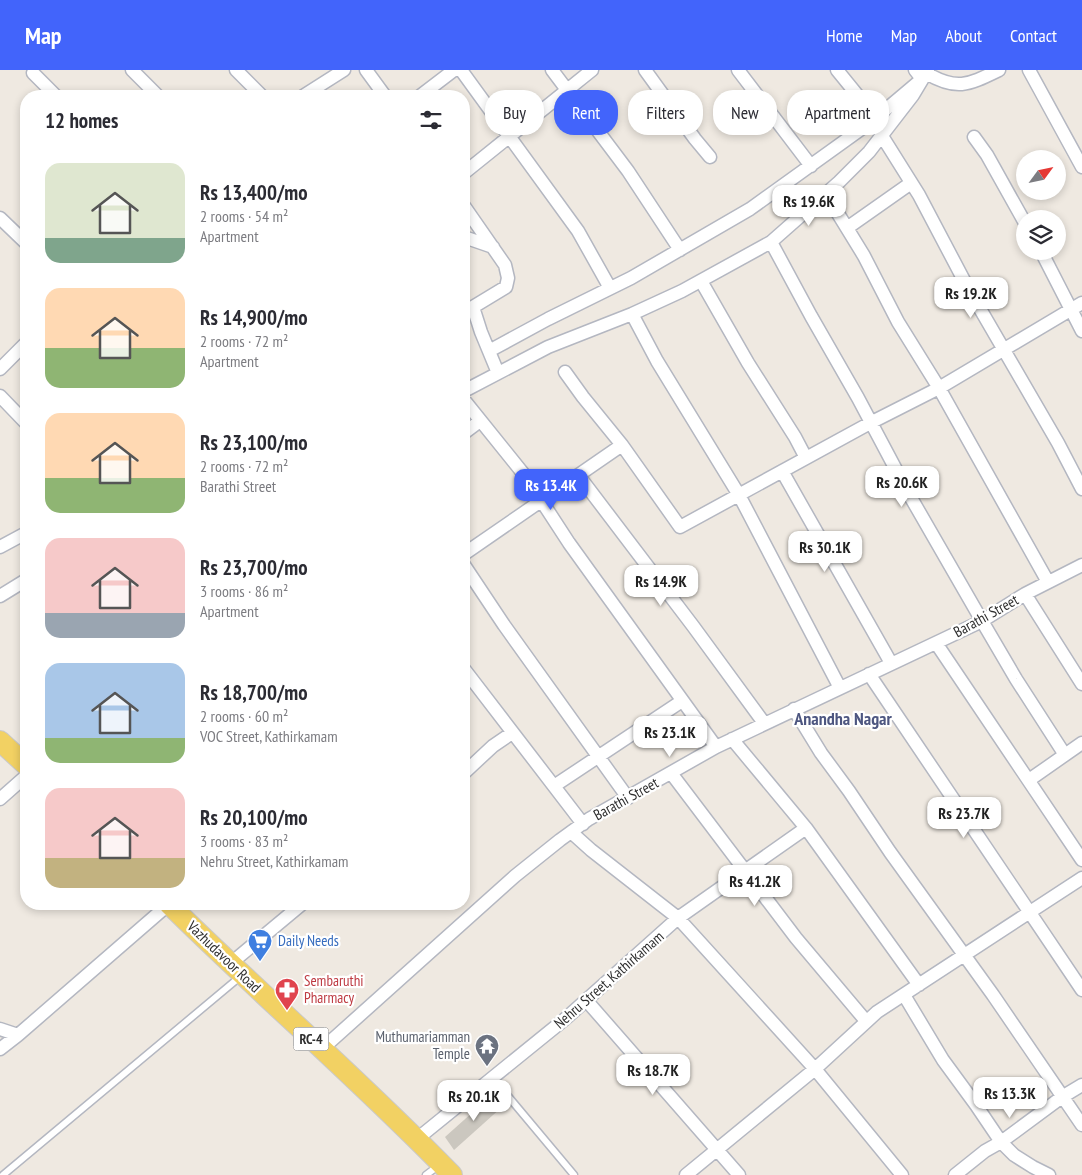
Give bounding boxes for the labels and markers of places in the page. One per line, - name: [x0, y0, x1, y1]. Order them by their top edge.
- pin: Rs 19.6K: [757, 184, 861, 227]
- pin: Rs 19.2K: [919, 276, 1023, 319]
- pin: Rs 20.6K: [850, 466, 954, 508]
- pin: Rs 13.4K: [499, 468, 603, 511]
- pin: Rs 30.1K: [773, 530, 877, 573]
- pin: Rs 14.9K: [609, 564, 713, 607]
- pin: Rs 23.1K: [618, 716, 722, 758]
- pin: Rs 23.7K: [912, 796, 1016, 839]
- pin: Rs 41.2K: [703, 864, 807, 907]
- supermarket icon: Daily Needs: [247, 928, 273, 962]
- place label: Daily Needs: [278, 931, 339, 950]
- place label: Sembaruthi Pharmacy: [304, 971, 364, 1007]
- pharmacy icon: Sembaruthi Pharmacy: [274, 977, 300, 1011]
- place label: Muthumariamman Temple: [375, 1027, 470, 1063]
- temple icon: Muthumariamman Temple: [474, 1033, 500, 1067]
- pin: Rs 18.7K: [601, 1054, 705, 1096]
- pin: Rs 13.3K: [958, 1076, 1062, 1119]
- pin: Rs 20.1K: [422, 1080, 526, 1122]

